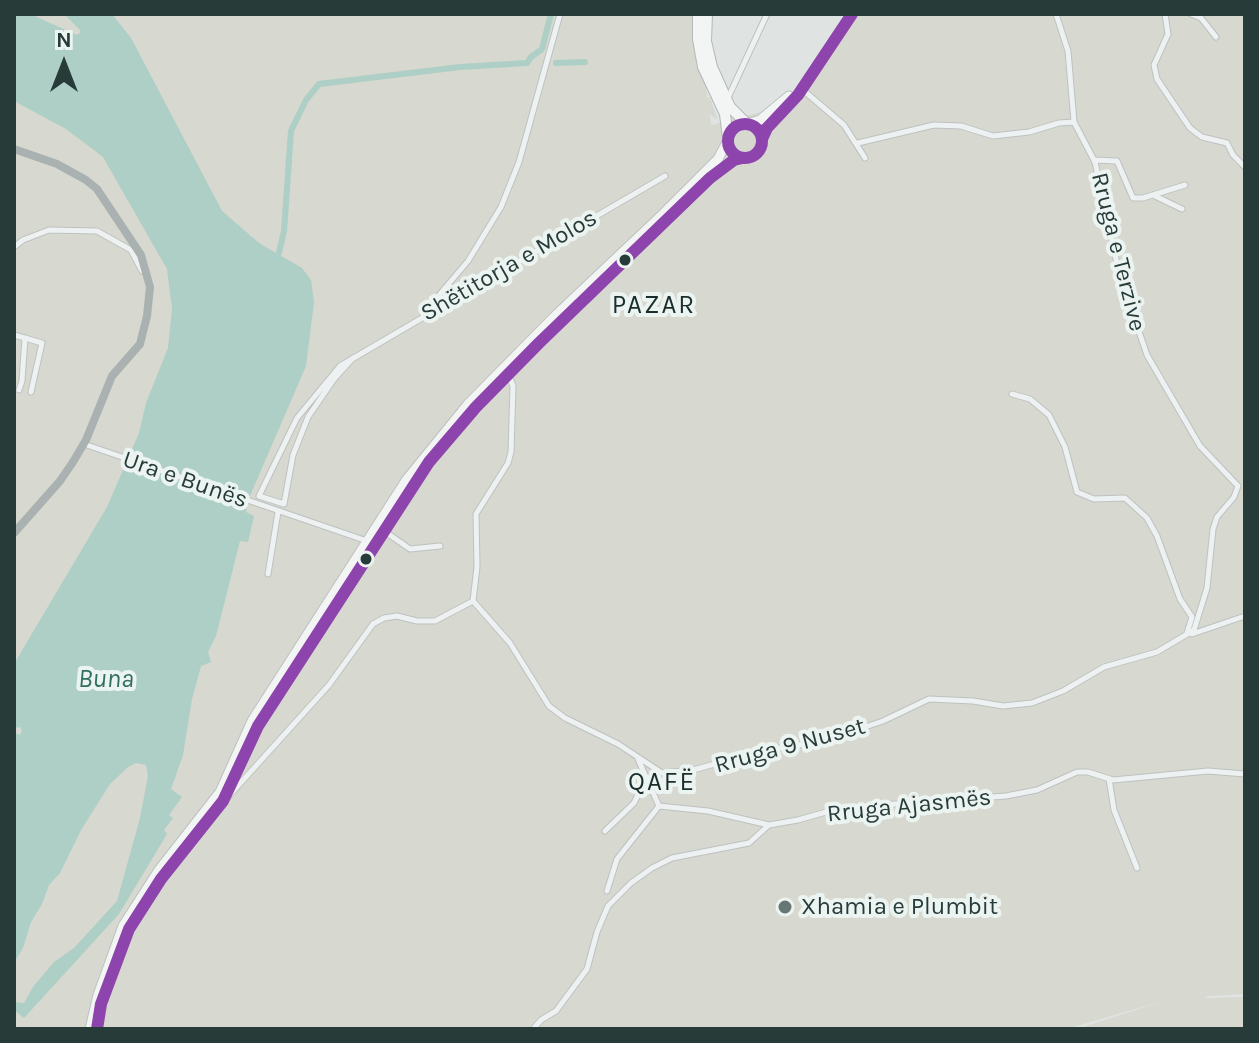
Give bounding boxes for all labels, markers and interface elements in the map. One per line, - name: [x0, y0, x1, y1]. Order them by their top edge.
- north arrow: [24, 24, 104, 104]
- text: N: [56, 27, 72, 53]
- street label: Rruga e Terzive: [1084, 170, 1152, 334]
- street label: Shëtitorja e Molos: [416, 204, 602, 328]
- unlabelled marker: [617, 252, 633, 268]
- district label: PAZAR: [612, 290, 696, 322]
- street label: Ura e Bunës: [119, 445, 251, 515]
- unlabelled marker: [358, 551, 374, 567]
- water label: Buna: [78, 664, 134, 696]
- street label: Rruga 9 Nuset: [711, 712, 869, 780]
- district label: QAFË: [628, 767, 696, 799]
- street label: Rruga Ajasmës: [826, 783, 992, 829]
- place label: Xhamia e Plumbit: [801, 893, 998, 921]
- marker: Xhamia e Plumbit: [776, 898, 794, 916]

